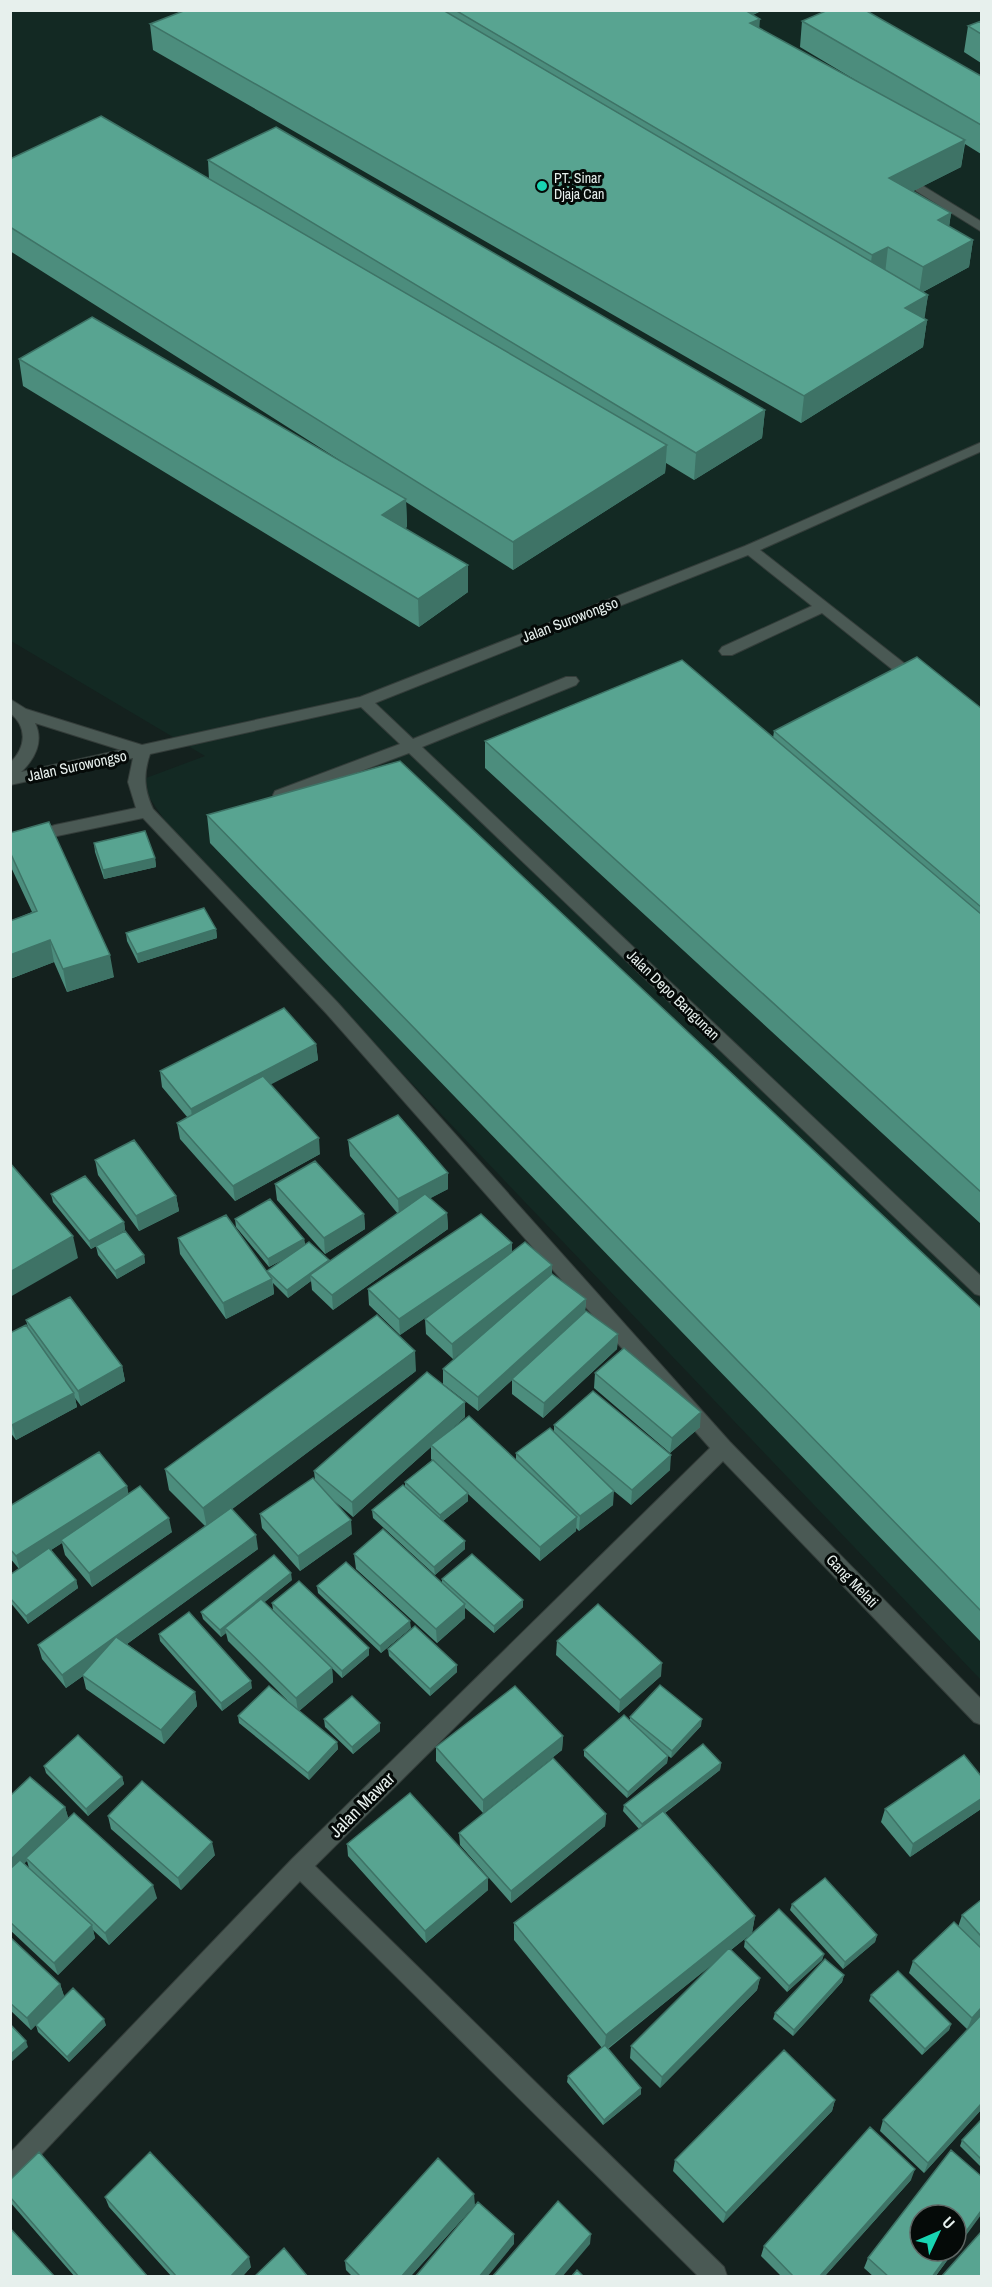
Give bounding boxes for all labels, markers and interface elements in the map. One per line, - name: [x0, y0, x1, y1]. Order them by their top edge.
- place label: PT. Sinar Djaja Can: [554, 169, 604, 203]
- marker: PT. Sinar Djaja Can: [535, 179, 549, 193]
- street label: Jalan Surowongso: [519, 592, 621, 647]
- street label: Jalan Surowongso: [25, 745, 129, 786]
- street label: Jalan Depo Bangunan: [622, 945, 724, 1044]
- street label: Gang Melati: [822, 1549, 883, 1612]
- street label: Jalan Mawar: [323, 1766, 400, 1843]
- north arrow: [908, 2203, 968, 2263]
- text: U: [938, 2212, 960, 2234]

